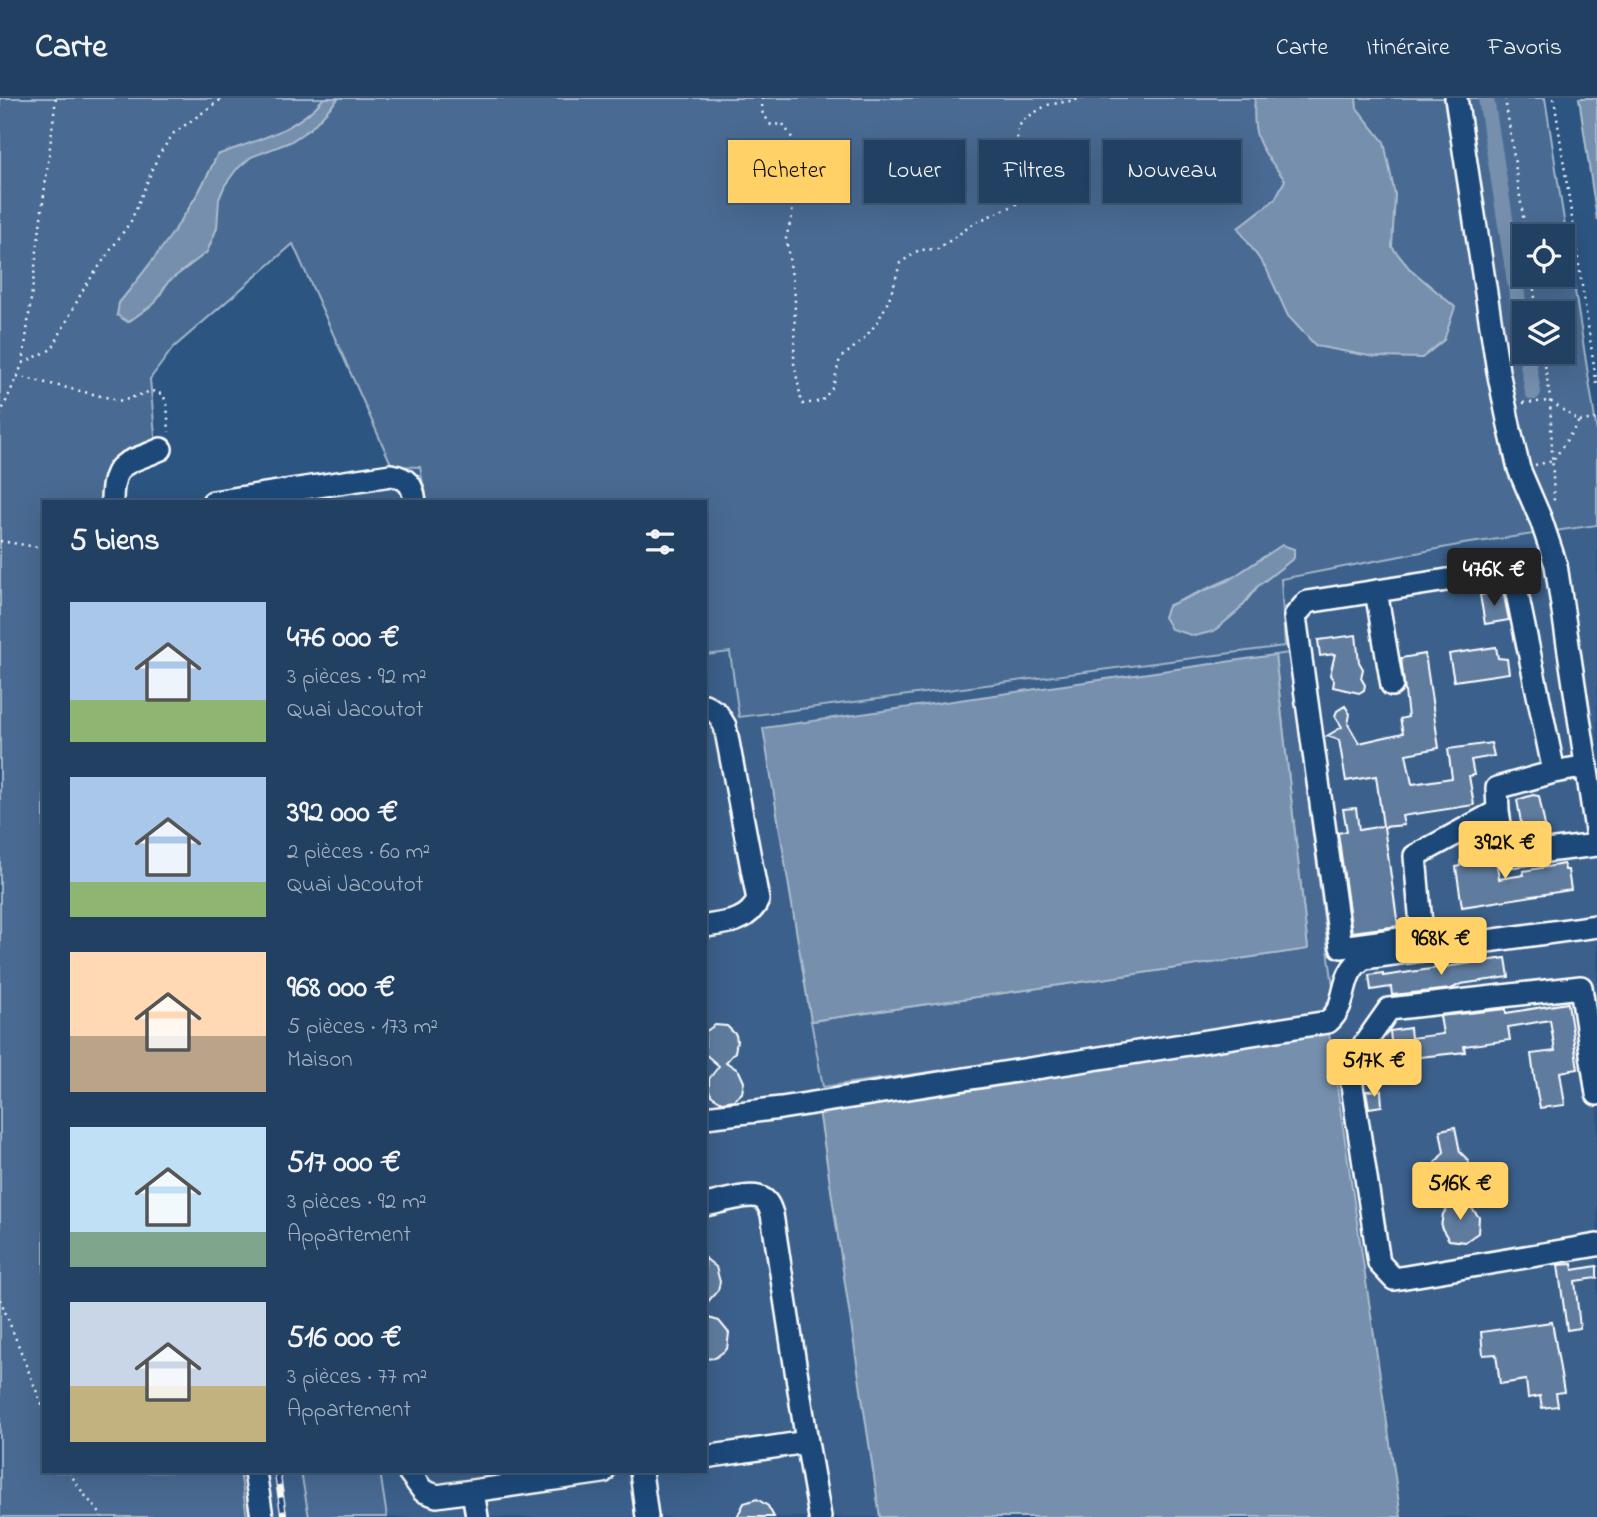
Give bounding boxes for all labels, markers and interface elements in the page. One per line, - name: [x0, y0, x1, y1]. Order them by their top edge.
- text: Carte: [35, 24, 107, 72]
- text: Carte: [1276, 31, 1328, 66]
- text: Itinéraire: [1366, 31, 1450, 66]
- text: Favoris: [1488, 31, 1562, 66]
- chip: Acheter: [728, 140, 850, 203]
- chip: Louer: [864, 140, 965, 203]
- chip: Filtres: [979, 140, 1089, 203]
- chip: Nouveau: [1103, 140, 1241, 203]
- map controls: [1512, 224, 1575, 364]
- button: locate: [1512, 224, 1575, 287]
- button: layers: [1512, 301, 1575, 364]
- text: 5 biens: [70, 520, 159, 564]
- icon: filters: [641, 523, 679, 561]
- pin: 476K €: [1437, 548, 1551, 608]
- text: 476K €: [1463, 554, 1525, 587]
- text: 476 000 €: [287, 617, 400, 661]
- icon: home: [126, 630, 210, 714]
- text: 3 pièces · 92 m²: [287, 661, 427, 694]
- text: Quai Jacoutot: [287, 694, 424, 727]
- text: 392 000 €: [287, 792, 398, 836]
- icon: home: [126, 805, 210, 889]
- pin: 392K €: [1448, 822, 1562, 881]
- text: 392K €: [1475, 827, 1535, 860]
- text: 2 pièces · 60 m²: [287, 836, 430, 869]
- text: Quai Jacoutot: [287, 869, 424, 902]
- pin: 968K €: [1384, 918, 1498, 977]
- text: 968K €: [1412, 923, 1470, 956]
- text: 968 000 €: [287, 967, 395, 1011]
- icon: home: [126, 980, 210, 1064]
- text: 5 pièces · 173 m²: [287, 1011, 438, 1044]
- pin: 517K €: [1317, 1040, 1431, 1099]
- text: Maison: [287, 1044, 353, 1077]
- text: 517K €: [1343, 1045, 1405, 1078]
- text: 517 000 €: [287, 1142, 401, 1186]
- icon: home: [126, 1155, 210, 1239]
- pin: 516K €: [1403, 1162, 1517, 1222]
- text: 516K €: [1428, 1168, 1492, 1201]
- text: 3 pièces · 92 m²: [287, 1186, 427, 1219]
- text: Appartement: [287, 1219, 411, 1252]
- text: 516 000 €: [287, 1317, 402, 1361]
- icon: home: [126, 1330, 210, 1414]
- text: 3 pièces · 77 m²: [287, 1361, 427, 1394]
- text: Appartement: [287, 1394, 411, 1427]

